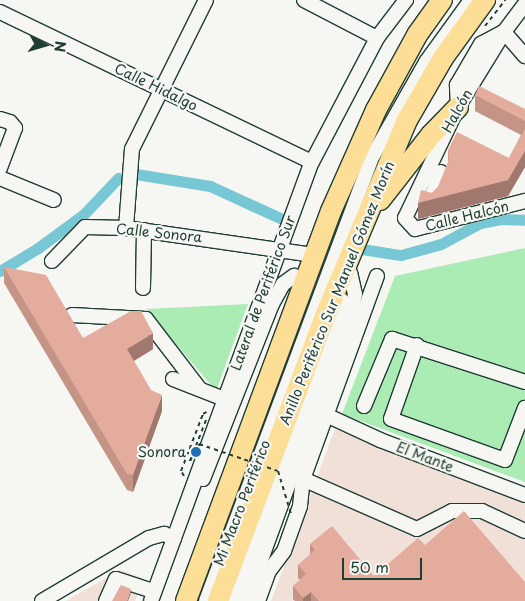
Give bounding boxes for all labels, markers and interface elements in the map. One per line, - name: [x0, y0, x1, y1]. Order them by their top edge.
- north arrow: [20, 20, 70, 70]
- text: N: [49, 40, 71, 53]
- street label: Calle Hidalgo: [111, 60, 201, 114]
- street label: Halcón: [438, 86, 476, 136]
- street label: Anillo Periférico Sur Manuel Gómez Morín: [276, 158, 398, 428]
- street label: Calle Halcón: [423, 197, 511, 235]
- street label: Lateral de Periférico Sur: [227, 213, 299, 373]
- street label: Calle Sonora: [115, 220, 203, 246]
- street label: Mi Macro Periférico: [210, 438, 274, 568]
- street label: El Mante: [394, 438, 456, 476]
- place label: Sonora: [138, 444, 186, 460]
- marker: Sonora: [190, 446, 202, 458]
- scale bar: [345, 548, 425, 580]
- text: 50 m: [350, 555, 389, 578]

